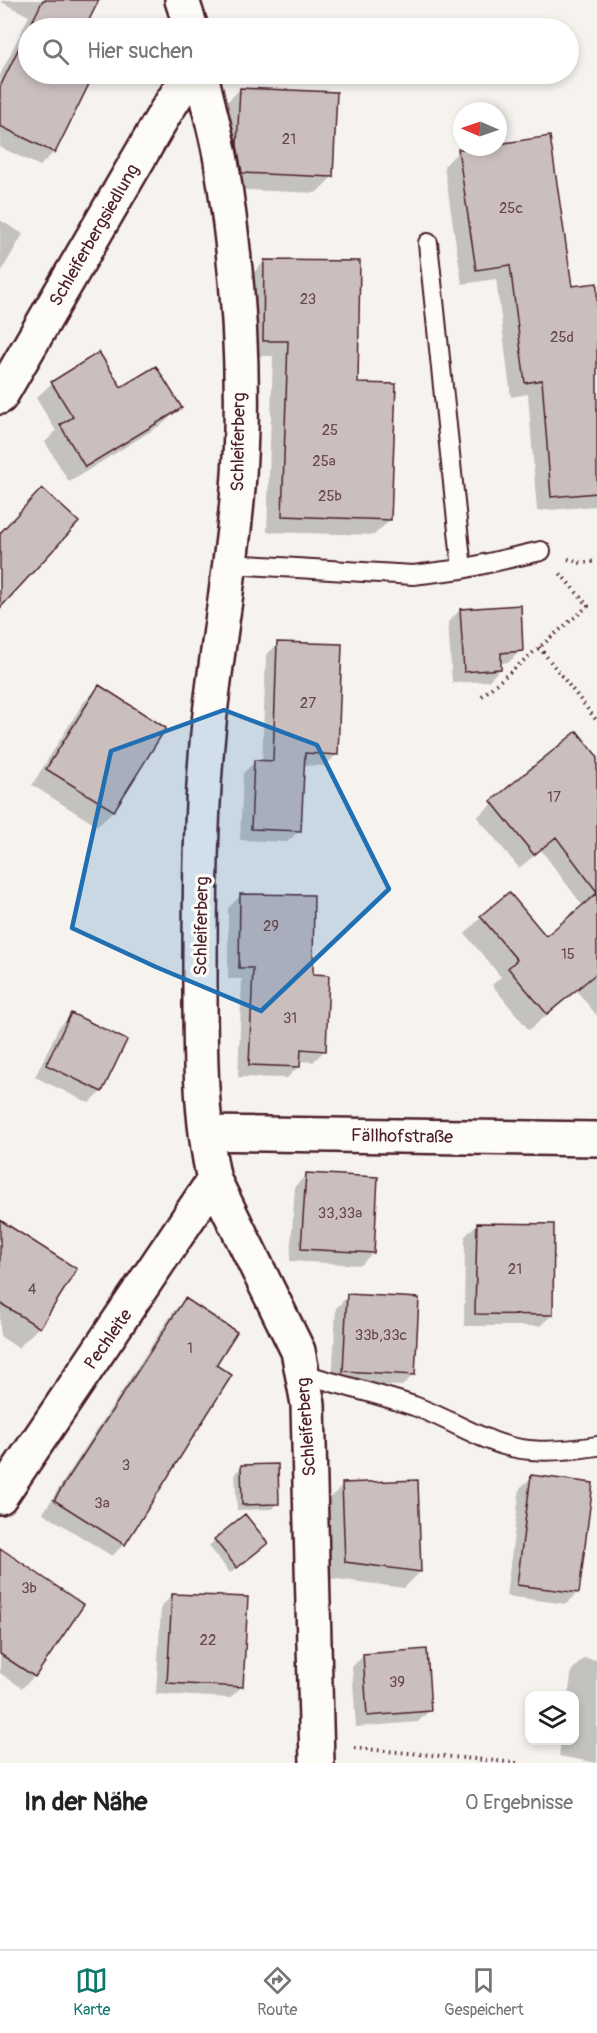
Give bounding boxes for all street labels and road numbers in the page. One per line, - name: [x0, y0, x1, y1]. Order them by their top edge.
- street label: Schleiferbergsiedlung: [44, 160, 145, 311]
- street label: Schleiferberg: [226, 392, 251, 492]
- street label: Schleiferberg: [189, 876, 214, 976]
- street label: Fällhofstraße: [351, 1124, 453, 1149]
- street label: Pechleite: [79, 1304, 138, 1374]
- street label: Schleiferberg: [292, 1377, 321, 1477]

